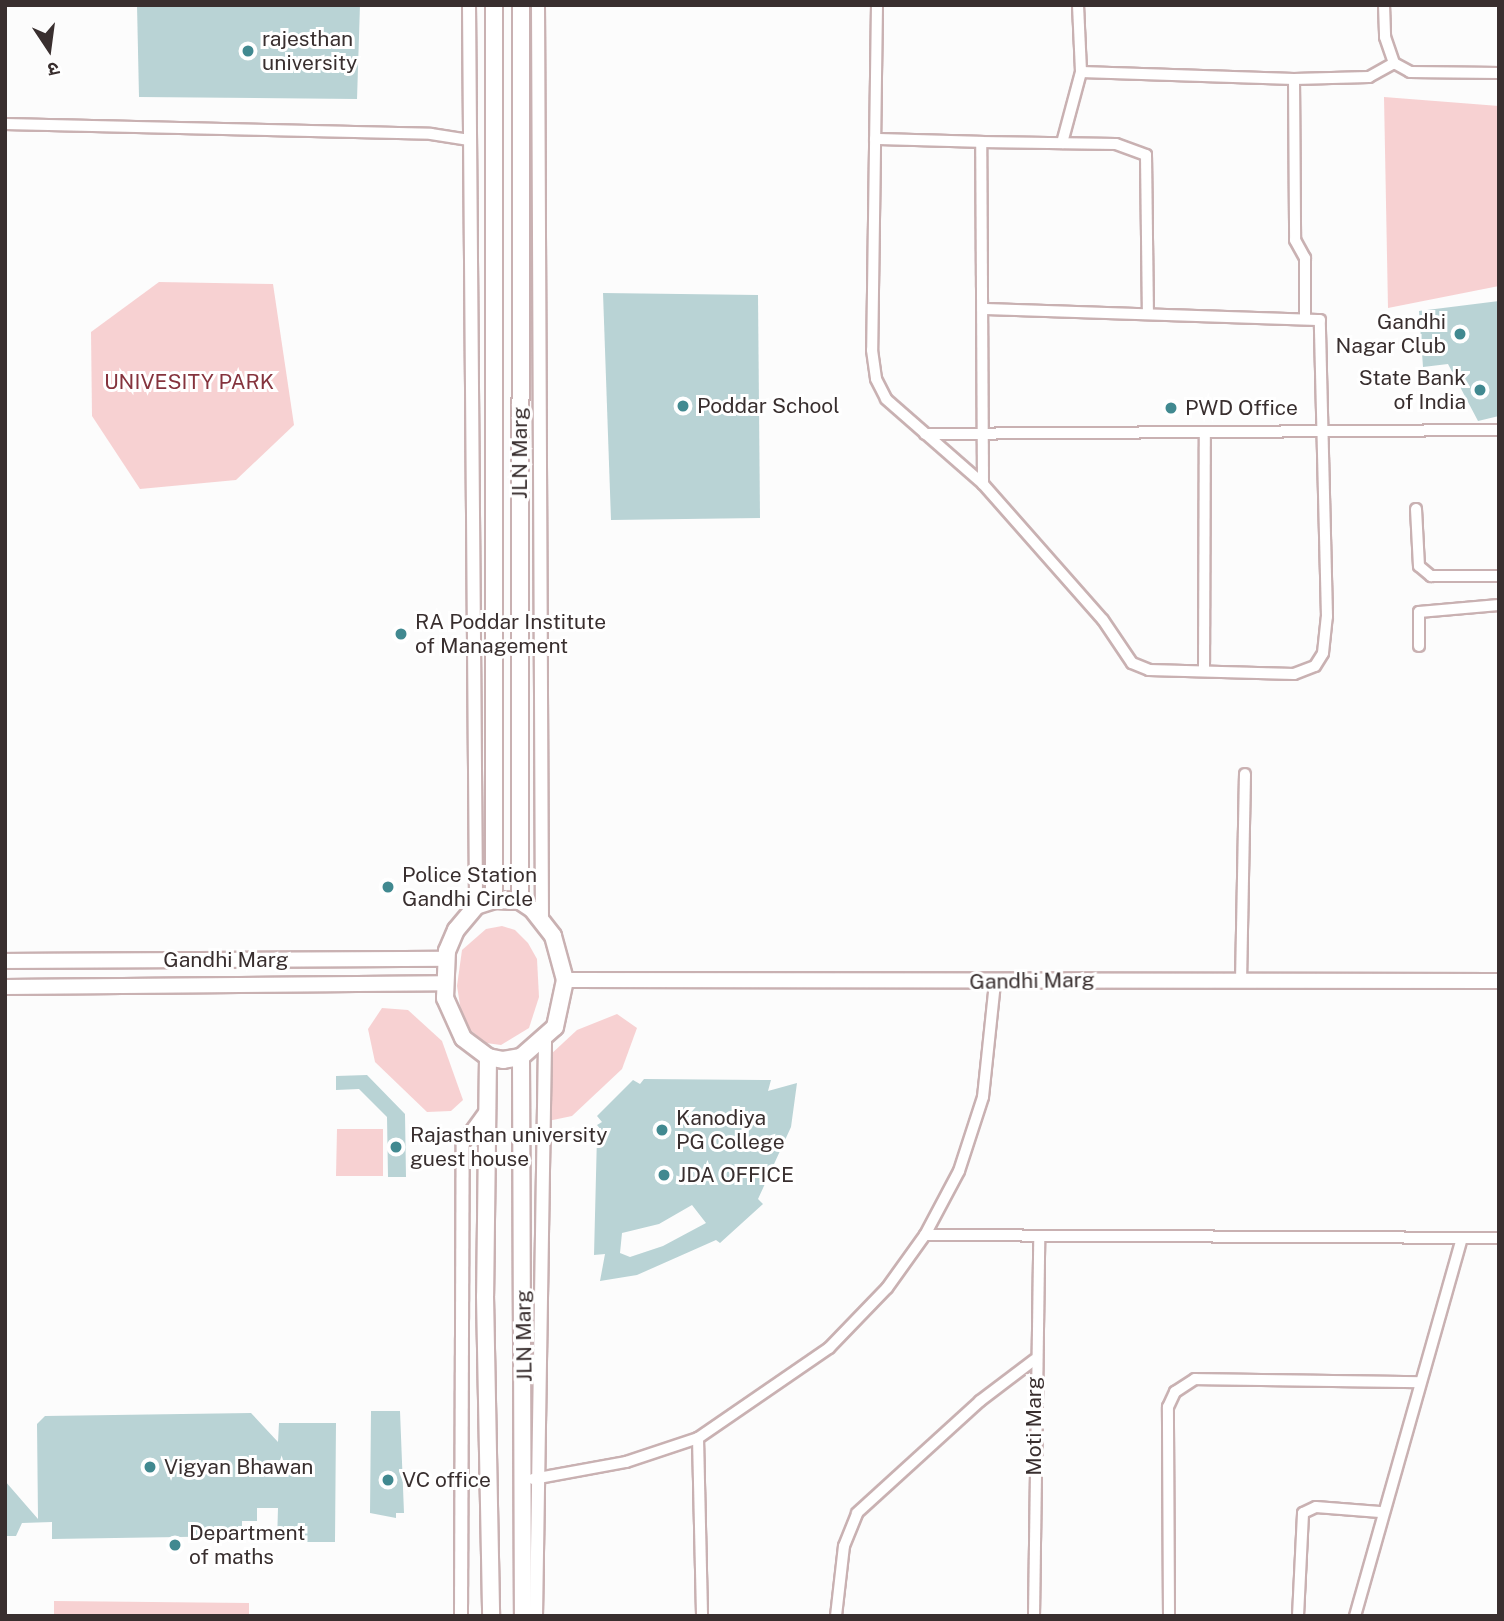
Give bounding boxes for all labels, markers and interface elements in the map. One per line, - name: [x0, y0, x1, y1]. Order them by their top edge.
- north arrow: [14, 14, 84, 84]
- place label: rajesthan university: [262, 26, 357, 76]
- marker: rajesthan university: [240, 43, 256, 59]
- text: उ: [46, 57, 62, 81]
- place label: Gandhi Nagar Club: [1336, 309, 1446, 359]
- marker: Gandhi Nagar Club: [1452, 326, 1468, 342]
- place label: State Bank of India: [1359, 365, 1466, 415]
- park label: UNIVESITY PARK: [104, 369, 274, 395]
- marker: State Bank of India: [1472, 382, 1488, 398]
- place label: Poddar School: [697, 393, 840, 419]
- place label: PWD Office: [1185, 395, 1298, 421]
- marker: Poddar School: [675, 398, 691, 414]
- marker: PWD Office: [1163, 400, 1179, 416]
- street label: JLN Marg: [507, 407, 533, 499]
- place label: RA Poddar Institute of Management: [415, 609, 606, 659]
- marker: RA Poddar Institute of Management: [393, 626, 409, 642]
- place label: Police Station Gandhi Circle: [402, 862, 537, 912]
- marker: Police Station Gandhi Circle: [380, 879, 396, 895]
- street label: Gandhi Marg: [163, 947, 289, 973]
- street label: Gandhi Marg: [969, 967, 1095, 995]
- place label: Kanodiya PG College: [676, 1105, 785, 1155]
- place label: Rajasthan university guest house: [410, 1122, 607, 1172]
- marker: Kanodiya PG College: [654, 1122, 670, 1138]
- marker: Rajasthan university guest house: [388, 1139, 404, 1155]
- place label: JDA OFFICE: [678, 1162, 794, 1188]
- marker: JDA OFFICE: [656, 1167, 672, 1183]
- street label: JLN Marg: [511, 1290, 537, 1382]
- street label: Moti Marg: [1021, 1376, 1047, 1476]
- place label: Vigyan Bhawan: [164, 1454, 313, 1480]
- marker: Vigyan Bhawan: [142, 1459, 158, 1475]
- place label: VC office: [402, 1467, 491, 1493]
- marker: VC office: [380, 1472, 396, 1488]
- place label: Department of maths: [189, 1520, 305, 1570]
- marker: Department of maths: [167, 1537, 183, 1553]

